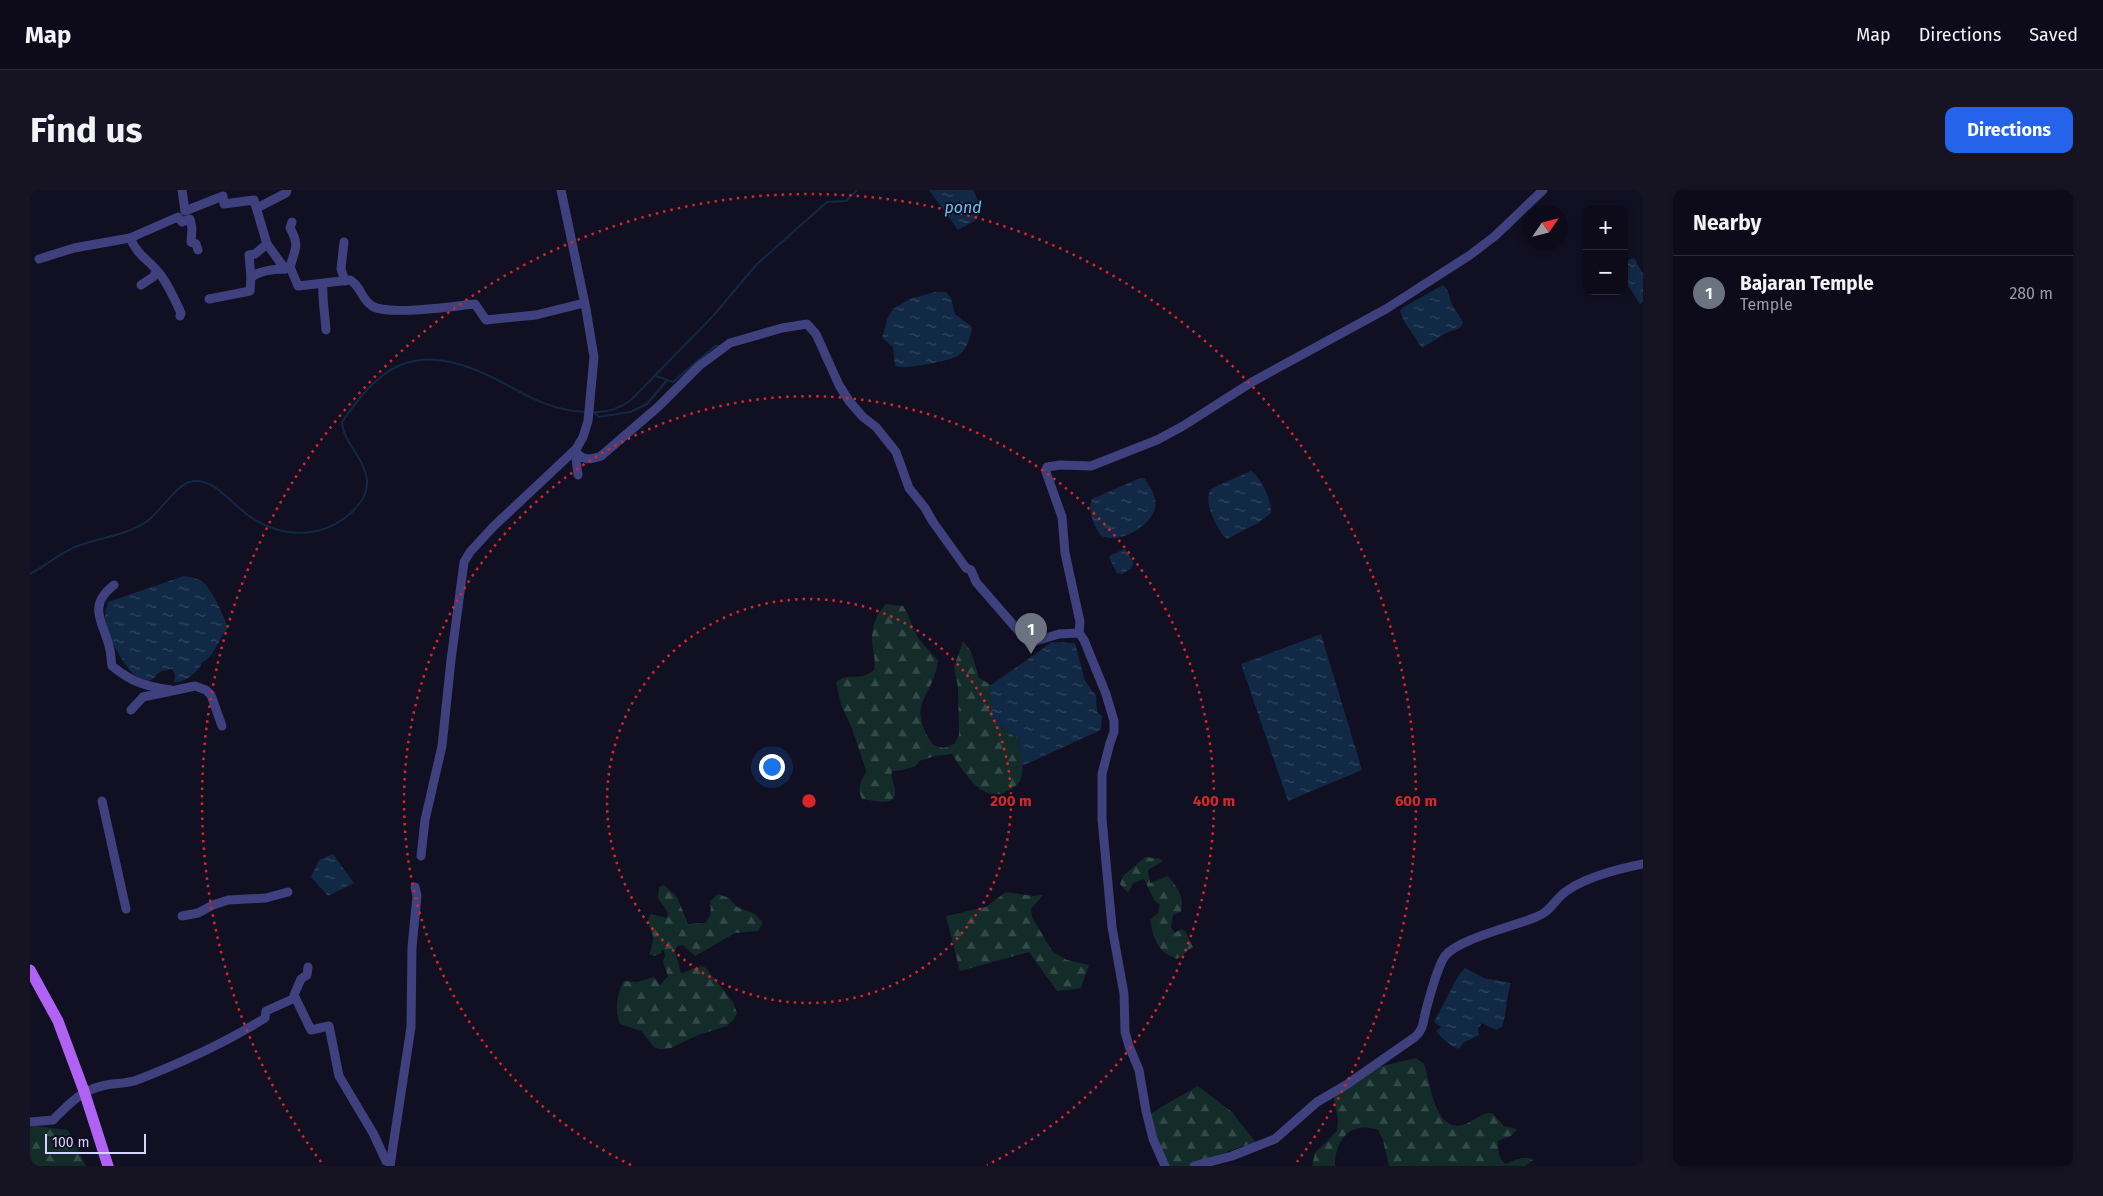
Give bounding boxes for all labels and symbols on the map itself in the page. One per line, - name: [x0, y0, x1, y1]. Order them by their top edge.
- water label: pond: [944, 198, 982, 217]
- north arrow: [1523, 205, 1568, 250]
- pin: 1: [1015, 613, 1047, 654]
- your location: [759, 754, 785, 780]
- centre of rings: [800, 792, 818, 810]
- text: 200 m: [990, 792, 1032, 810]
- text: 400 m: [1193, 792, 1235, 810]
- text: 600 m: [1395, 792, 1437, 810]
- scale bar: [45, 1131, 146, 1154]

